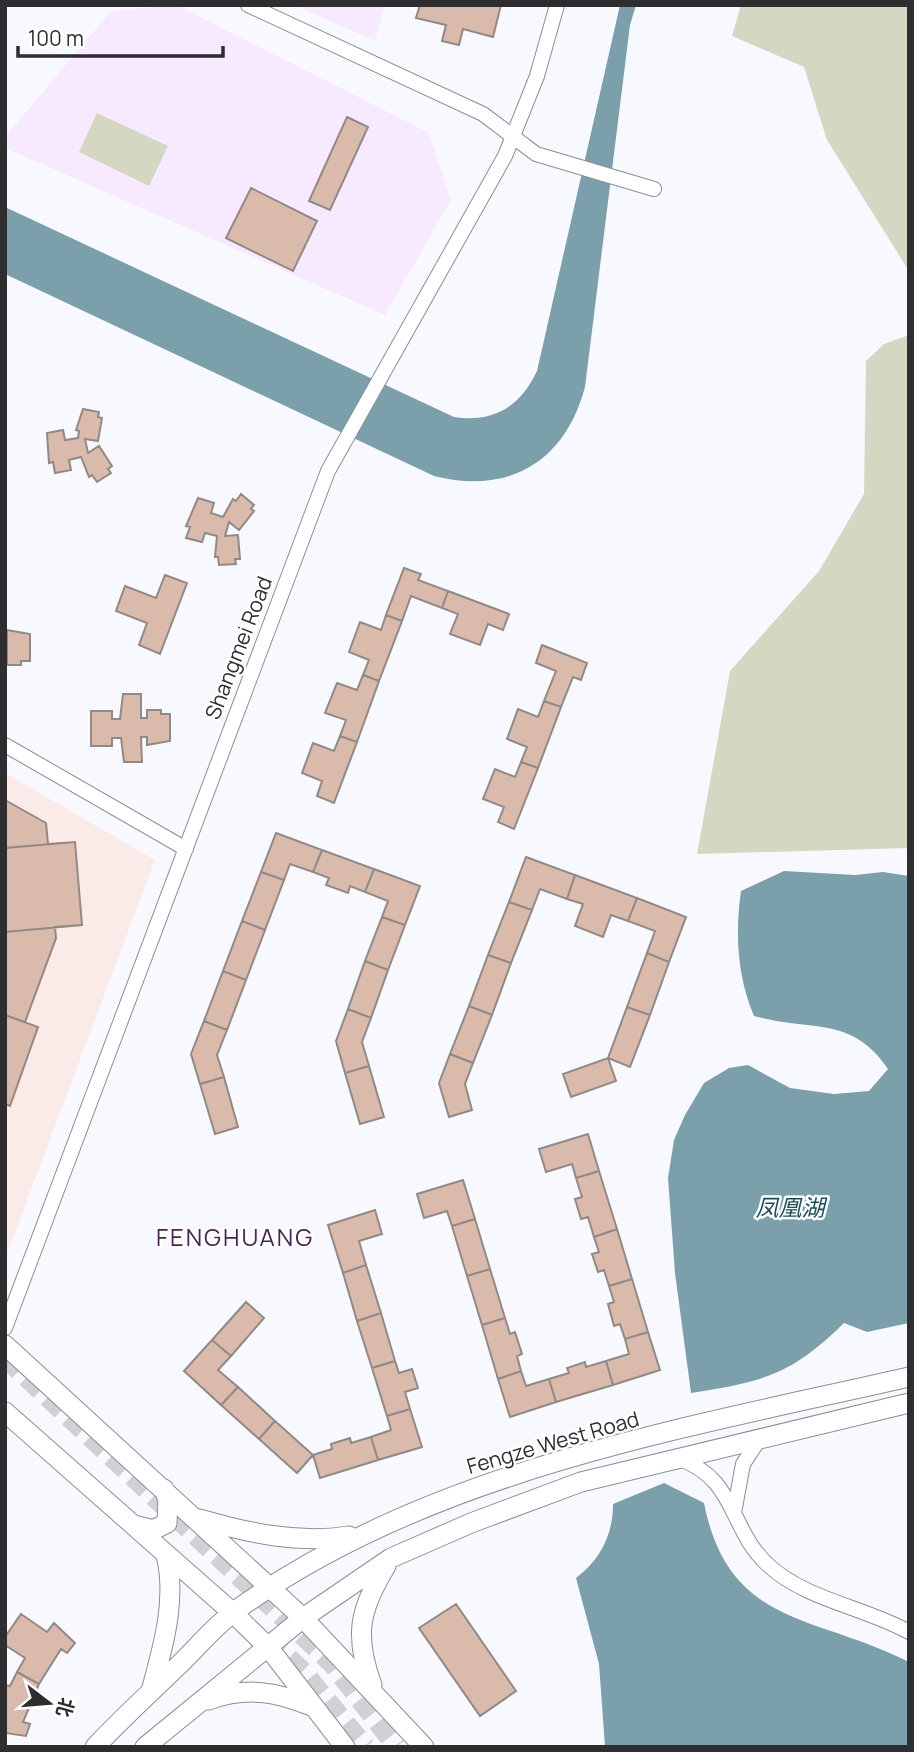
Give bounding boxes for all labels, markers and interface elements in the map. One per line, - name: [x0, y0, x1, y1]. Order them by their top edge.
- scale bar: [18, 14, 222, 58]
- text: 100 m: [28, 24, 84, 52]
- street label: Shangmei Road: [198, 572, 278, 723]
- water label: 凤凰湖: [756, 1191, 828, 1223]
- district label: FENGHUANG: [156, 1220, 314, 1253]
- street label: Fengze West Road: [463, 1404, 642, 1480]
- north arrow: [14, 1668, 84, 1738]
- text: 北: [50, 1695, 80, 1720]

